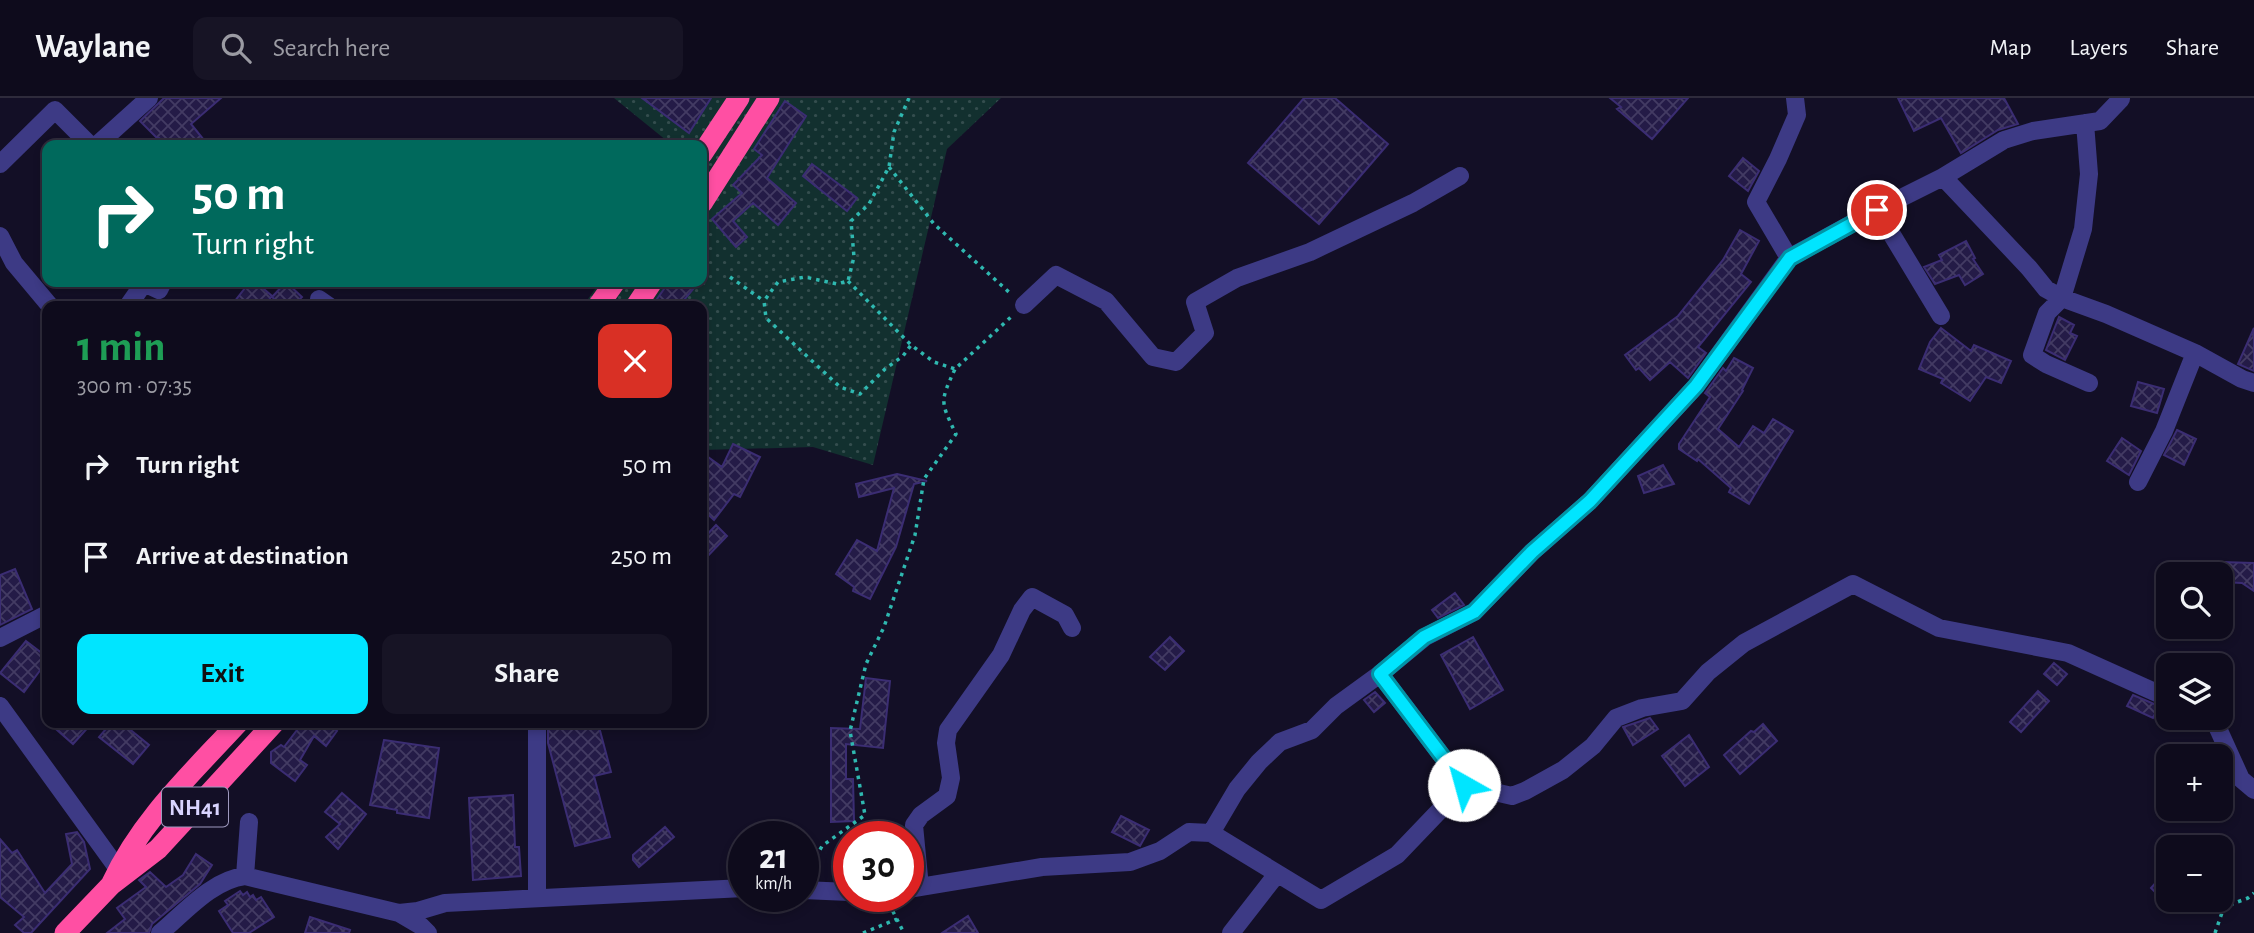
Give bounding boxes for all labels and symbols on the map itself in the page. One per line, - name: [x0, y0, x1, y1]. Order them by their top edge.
- pin: [1847, 180, 1907, 240]
- position arrow: [1427, 748, 1501, 822]
- road number: NH41: [162, 788, 228, 827]
- speed limit sign: 30: [833, 821, 924, 912]

